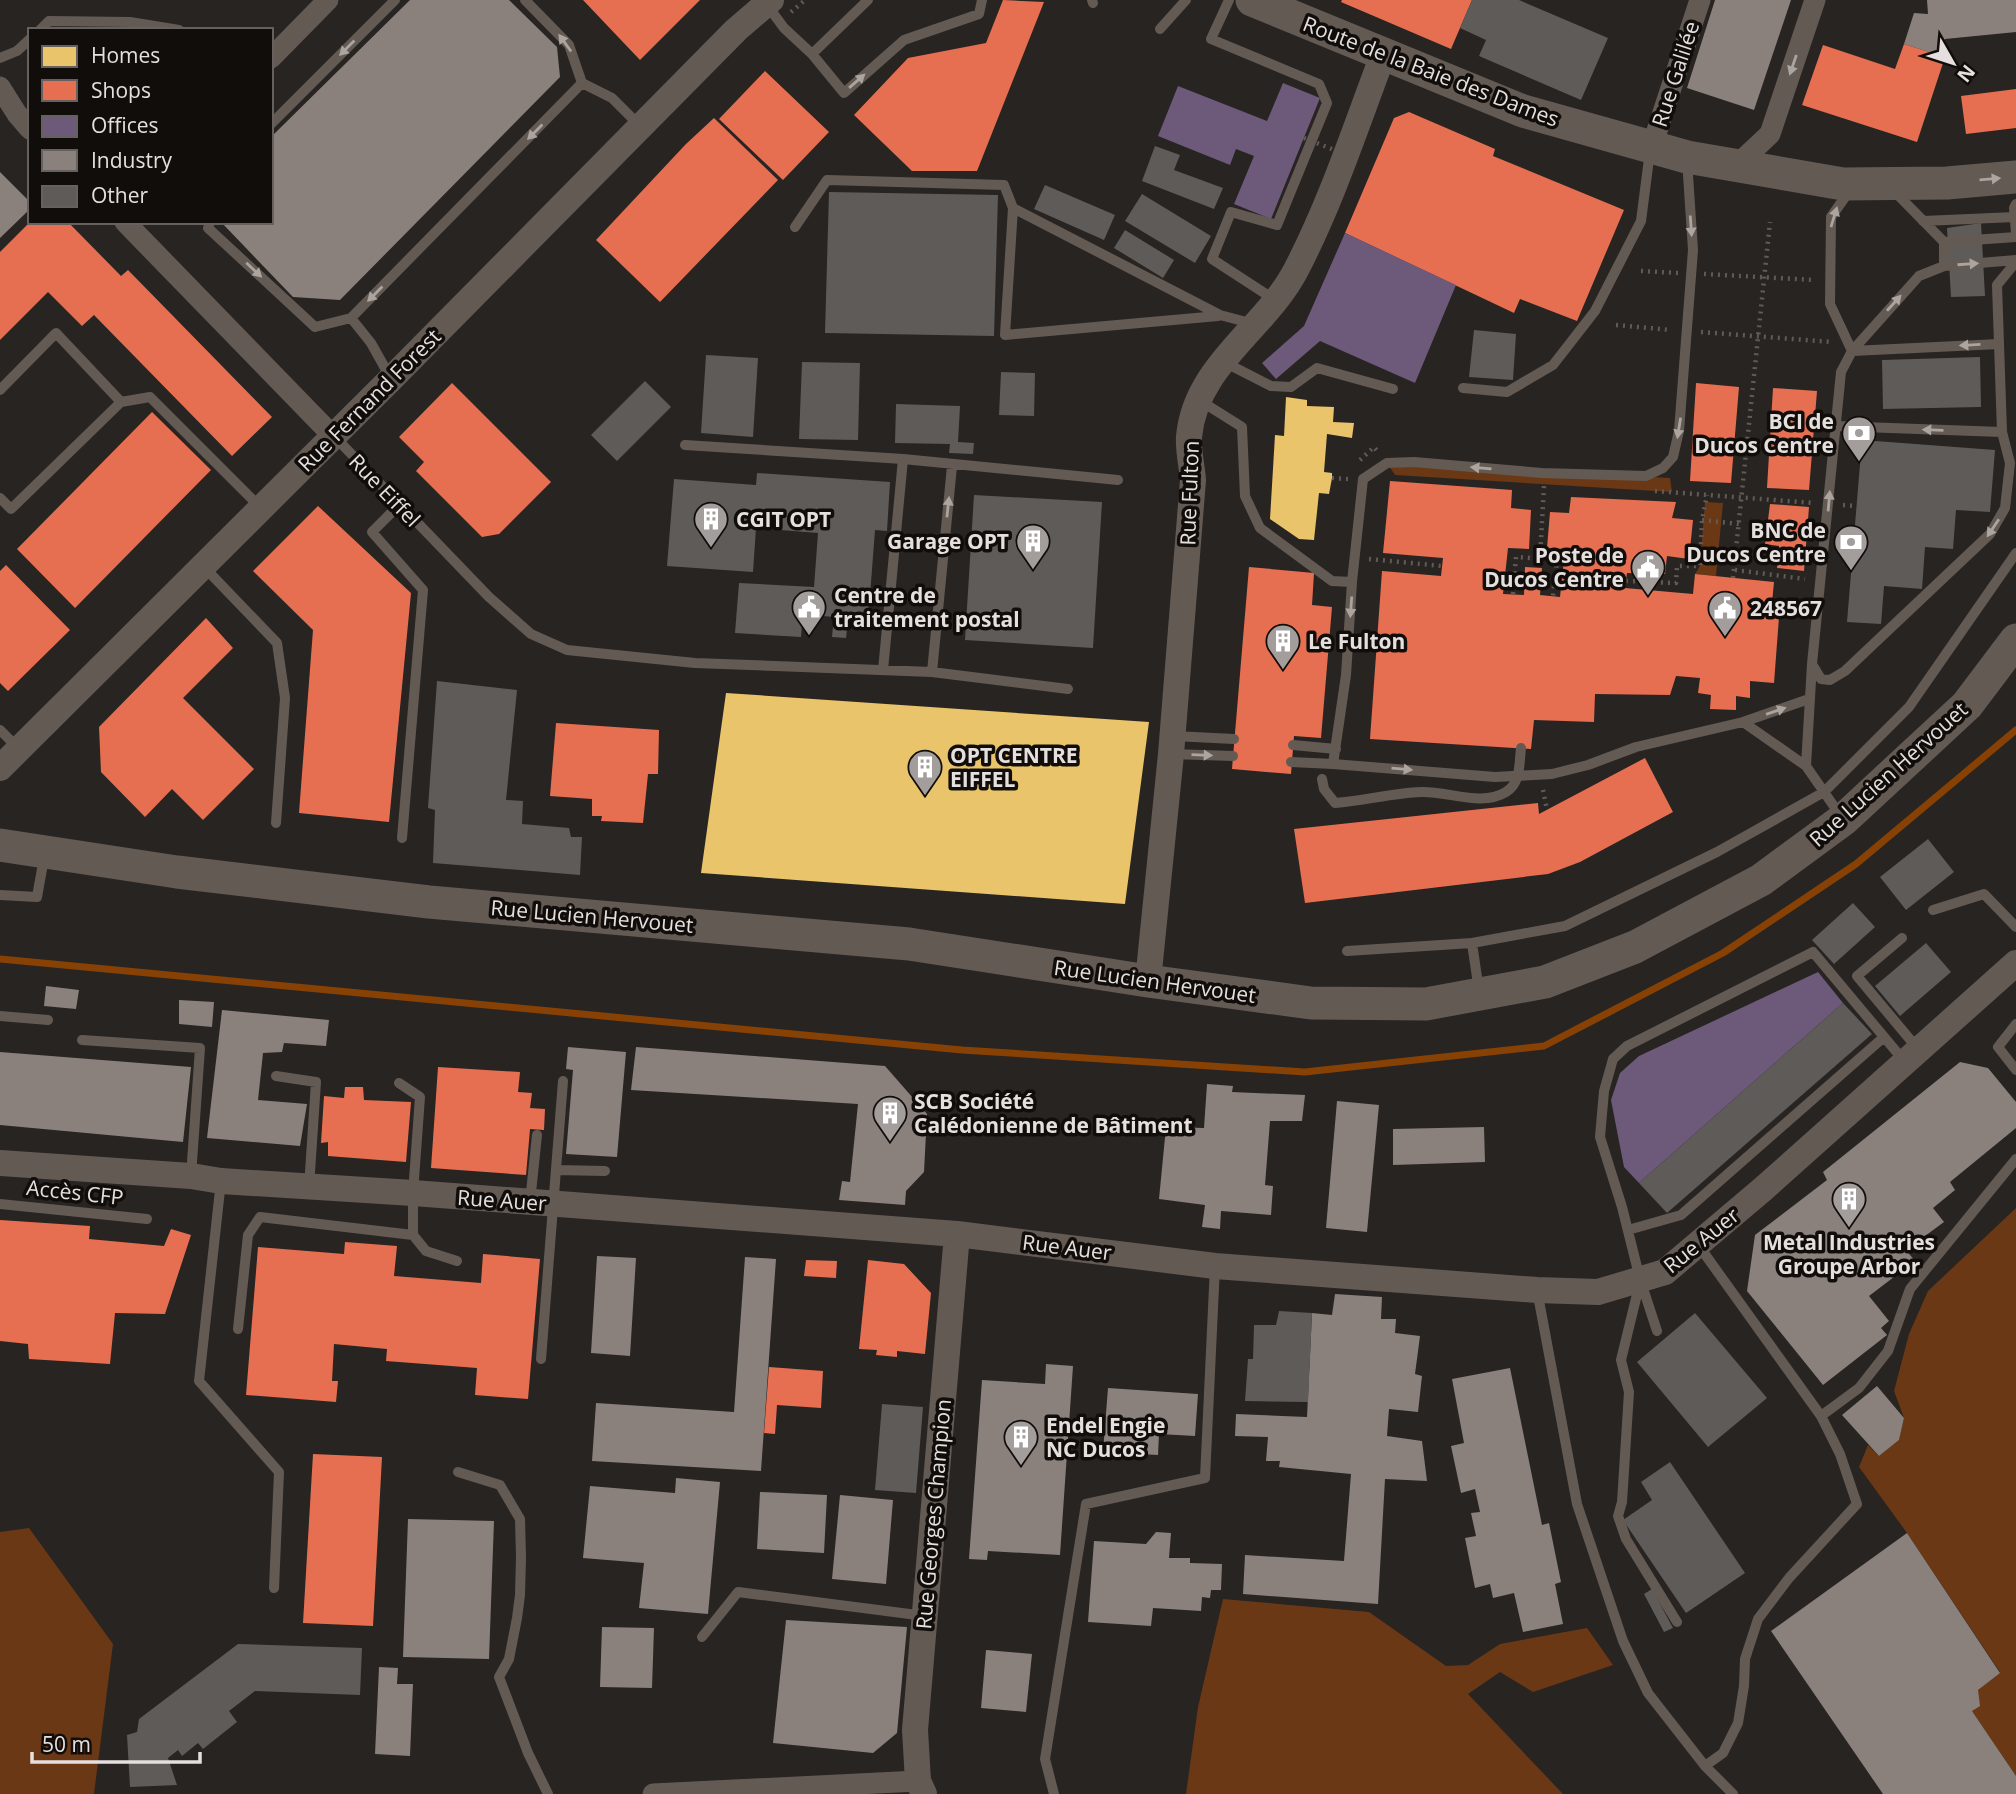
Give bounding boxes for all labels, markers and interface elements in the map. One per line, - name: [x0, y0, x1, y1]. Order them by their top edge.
- street label: Route de la Baie des Dames: [1299, 9, 1563, 133]
- street label: Rue Galilée: [1645, 18, 1705, 130]
- legend: [28, 28, 273, 224]
- north arrow: [1918, 28, 1988, 98]
- one-way arrow: [558, 34, 572, 52]
- one-way arrow: [339, 40, 356, 56]
- text: Homes: [91, 41, 160, 69]
- one-way arrow: [1788, 54, 1798, 75]
- text: N: [1951, 60, 1981, 88]
- one-way arrow: [849, 74, 866, 89]
- text: Shops: [91, 76, 151, 104]
- text: Offices: [91, 111, 159, 139]
- one-way arrow: [527, 123, 543, 140]
- text: Industry: [91, 146, 173, 174]
- one-way arrow: [1980, 173, 2002, 184]
- text: Other: [91, 181, 148, 209]
- one-way arrow: [1830, 207, 1840, 228]
- one-way arrow: [1686, 215, 1697, 237]
- one-way arrow: [1957, 258, 1979, 269]
- one-way arrow: [245, 262, 262, 278]
- one-way arrow: [367, 285, 383, 302]
- one-way arrow: [1886, 295, 1902, 312]
- street label: Rue Fernand Forest: [291, 322, 447, 478]
- one-way arrow: [1959, 340, 1981, 351]
- place label: BCI de Ducos Centre: [1694, 407, 1834, 459]
- bank icon: BCI de Ducos Centre: [1840, 414, 1878, 463]
- one-way arrow: [1673, 417, 1684, 439]
- one-way arrow: [1922, 424, 1944, 435]
- street label: Rue Fulton: [1173, 440, 1205, 546]
- street label: Rue Eiffel: [343, 447, 427, 533]
- one-way arrow: [1470, 462, 1492, 473]
- one-way arrow: [1823, 490, 1834, 512]
- one-way arrow: [943, 496, 954, 518]
- building icon: CGIT OPT: [692, 500, 730, 549]
- place label: CGIT OPT: [736, 505, 831, 533]
- place label: BNC de Ducos Centre: [1686, 516, 1826, 568]
- one-way arrow: [1986, 519, 2000, 537]
- building icon: Garage OPT: [1014, 522, 1052, 571]
- bank icon: BNC de Ducos Centre: [1832, 523, 1870, 572]
- place label: Garage OPT: [887, 527, 1009, 555]
- place label: Poste de Ducos Centre: [1484, 541, 1624, 593]
- public building icon: Poste de Ducos Centre: [1629, 548, 1667, 597]
- place label: Centre de traitement postal: [834, 581, 1020, 633]
- public building icon: Centre de traitement postal: [790, 588, 828, 637]
- public building icon: 248567: [1706, 589, 1744, 638]
- place label: 248567: [1750, 594, 1822, 622]
- one-way arrow: [1345, 596, 1356, 618]
- building icon: Le Fulton: [1264, 622, 1302, 671]
- place label: Le Fulton: [1308, 627, 1405, 655]
- street label: Rue Lucien Hervouet: [1803, 695, 1973, 853]
- one-way arrow: [1765, 705, 1786, 716]
- place label: OPT CENTRE EIFFEL: [950, 741, 1078, 793]
- building icon: OPT CENTRE EIFFEL: [906, 748, 944, 797]
- one-way arrow: [1191, 749, 1213, 761]
- one-way arrow: [1392, 764, 1414, 775]
- street label: Rue Lucien Hervouet: [489, 893, 695, 939]
- street label: Rue Lucien Hervouet: [1052, 953, 1258, 1009]
- place label: SCB Société Calédonienne de Bâtiment: [914, 1087, 1193, 1139]
- building icon: SCB Société Calédonienne de Bâtiment: [871, 1094, 909, 1143]
- street label: Accès CFP: [25, 1173, 125, 1211]
- building icon: Metal Industries Groupe Arbor: [1830, 1180, 1868, 1229]
- street label: Rue Auer: [456, 1183, 548, 1217]
- street label: Rue Auer: [1657, 1201, 1745, 1279]
- street label: Rue Auer: [1021, 1228, 1114, 1266]
- place label: Metal Industries Groupe Arbor: [1763, 1228, 1935, 1280]
- street label: Rue Georges Champion: [909, 1398, 957, 1630]
- place label: Endel Engie NC Ducos: [1046, 1411, 1165, 1463]
- building icon: Endel Engie NC Ducos: [1002, 1418, 1040, 1467]
- scale bar: [32, 1720, 200, 1764]
- text: 50 m: [42, 1730, 91, 1758]

